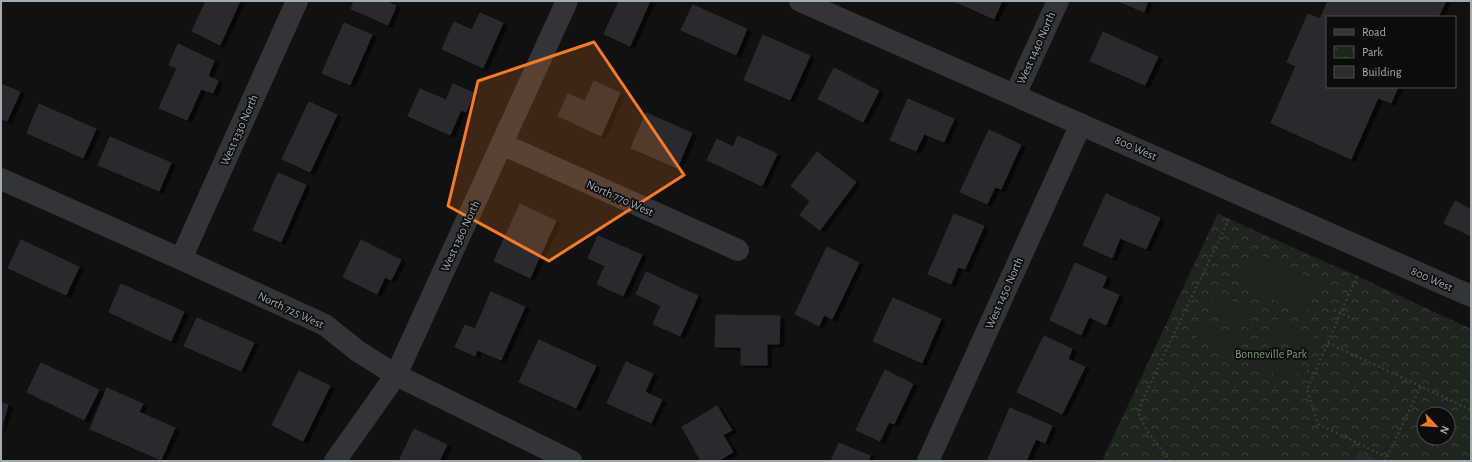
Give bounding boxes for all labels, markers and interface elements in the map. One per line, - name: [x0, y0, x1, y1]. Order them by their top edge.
- street label: West 1440 North: [1015, 10, 1057, 86]
- legend: [1326, 16, 1456, 88]
- text: Road: [1362, 26, 1386, 38]
- text: Park: [1362, 46, 1383, 58]
- text: Building: [1362, 66, 1402, 78]
- street label: West 1330 North: [218, 93, 260, 167]
- street label: 800 West: [1113, 134, 1159, 163]
- street label: North 770 West: [585, 178, 655, 218]
- street label: West 1360 North: [438, 199, 482, 273]
- street label: West 1450 North: [983, 255, 1025, 331]
- street label: 800 West: [1409, 265, 1455, 294]
- street label: North 725 West: [256, 290, 326, 331]
- park label: Bonneville Park: [1235, 348, 1308, 360]
- north arrow: [1416, 406, 1456, 446]
- text: N: [1438, 424, 1451, 436]

